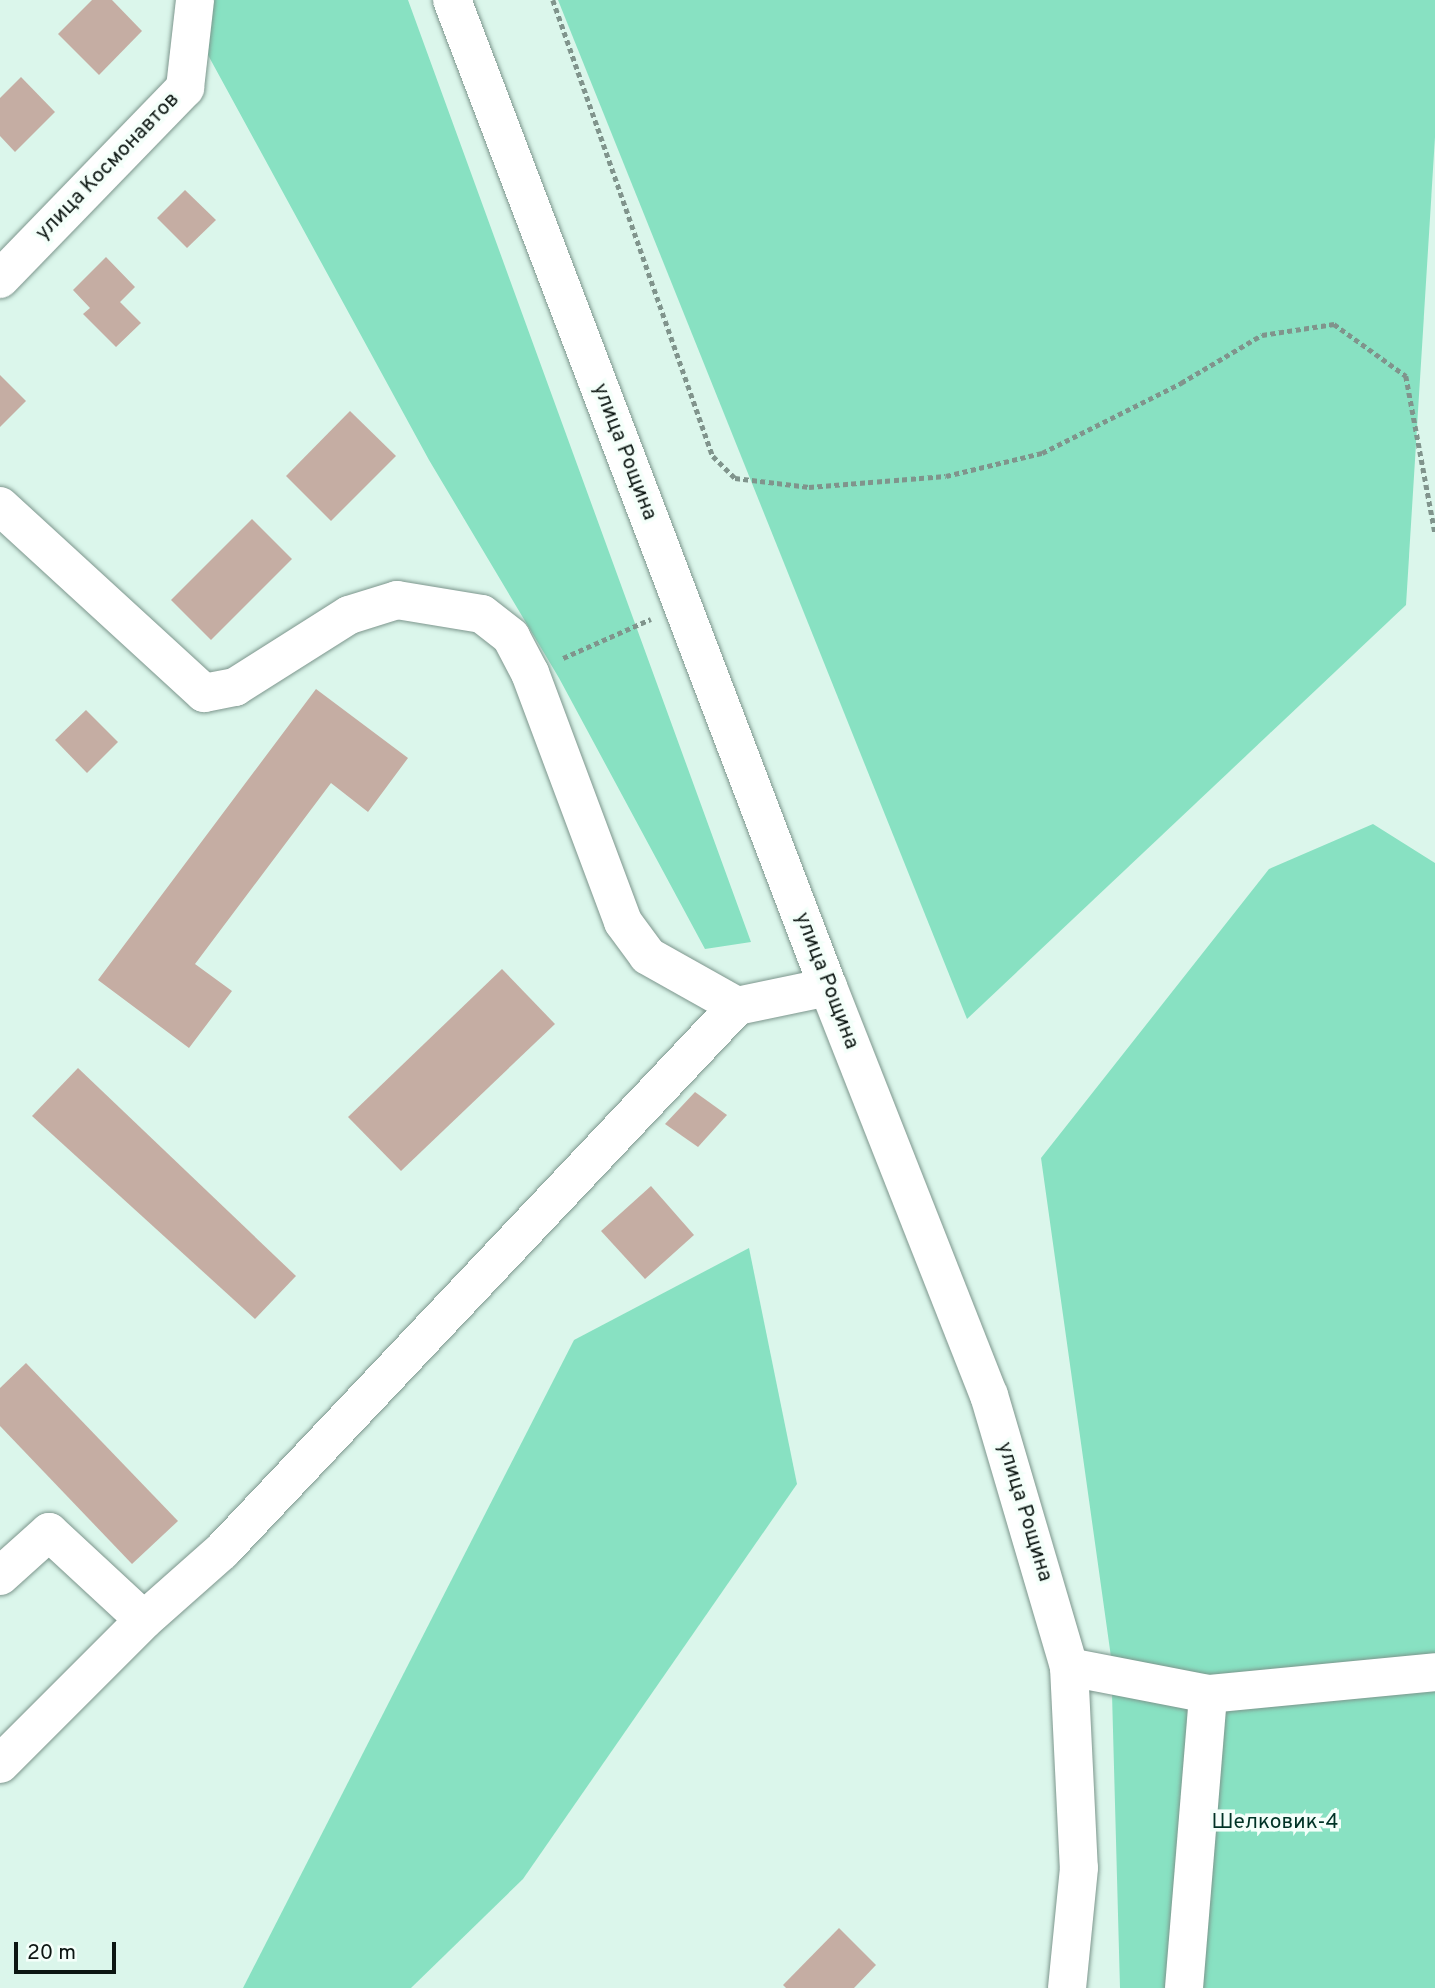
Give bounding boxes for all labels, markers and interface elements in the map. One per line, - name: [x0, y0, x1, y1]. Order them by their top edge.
- street label: улица Космонавтов: [31, 88, 185, 246]
- street label: улица Рощина: [586, 380, 662, 524]
- street label: улица Рощина: [788, 909, 864, 1053]
- street label: улица Рощина: [991, 1439, 1057, 1585]
- park label: Шелковик-4: [1211, 1810, 1339, 1836]
- scale bar: [18, 1928, 119, 1972]
- text: 20 m: [27, 1940, 76, 1967]

